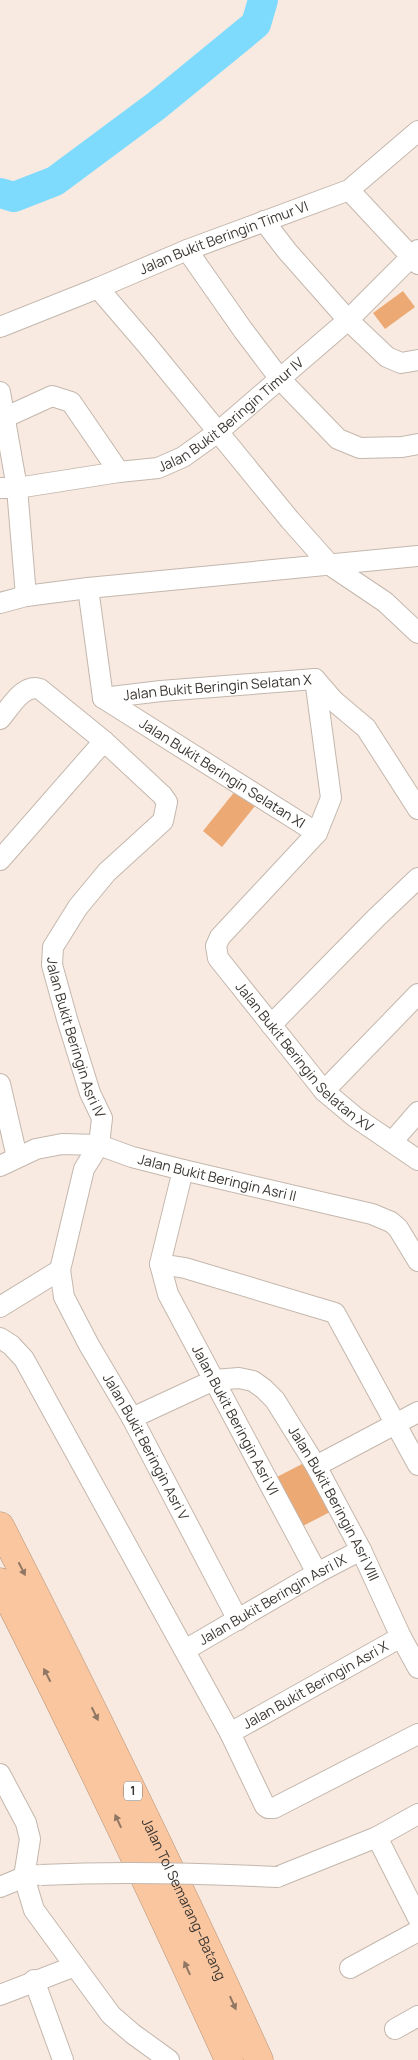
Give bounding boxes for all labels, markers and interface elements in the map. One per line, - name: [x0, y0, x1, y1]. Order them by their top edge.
- street label: Jalan Bukit Beringin Timur VI: [136, 196, 311, 278]
- street label: Jalan Bukit Beringin Timur IV: [155, 352, 308, 476]
- street label: Jalan Bukit Beringin Selatan X: [122, 669, 313, 704]
- street label: Jalan Bukit Beringin Selatan XI: [136, 713, 309, 832]
- street label: Jalan Bukit Beringin Asri IV: [43, 957, 111, 1121]
- street label: Jalan Bukit Beringin Selatan XV: [232, 978, 378, 1136]
- street label: Jalan Bukit Beringin Asri II: [136, 1149, 298, 1205]
- street label: Jalan Bukit Beringin Asri VI: [188, 1342, 284, 1498]
- street label: Jalan Bukit Beringin Asri V: [99, 1370, 194, 1524]
- street label: Jalan Bukit Beringin Asri VIII: [284, 1422, 384, 1584]
- street label: Jalan Bukit Beringin Asri IX: [195, 1549, 350, 1649]
- one-way arrow: [18, 1562, 26, 1576]
- street label: Jalan Bukit Beringin Asri X: [239, 1636, 392, 1733]
- one-way arrow: [43, 1667, 51, 1682]
- one-way arrow: [92, 1707, 100, 1721]
- road number: 1: [124, 1782, 142, 1800]
- one-way arrow: [114, 1814, 122, 1828]
- street label: Jalan Tol Semarang–Batang: [138, 1815, 231, 1983]
- one-way arrow: [183, 1961, 191, 1975]
- one-way arrow: [230, 1996, 238, 2010]

